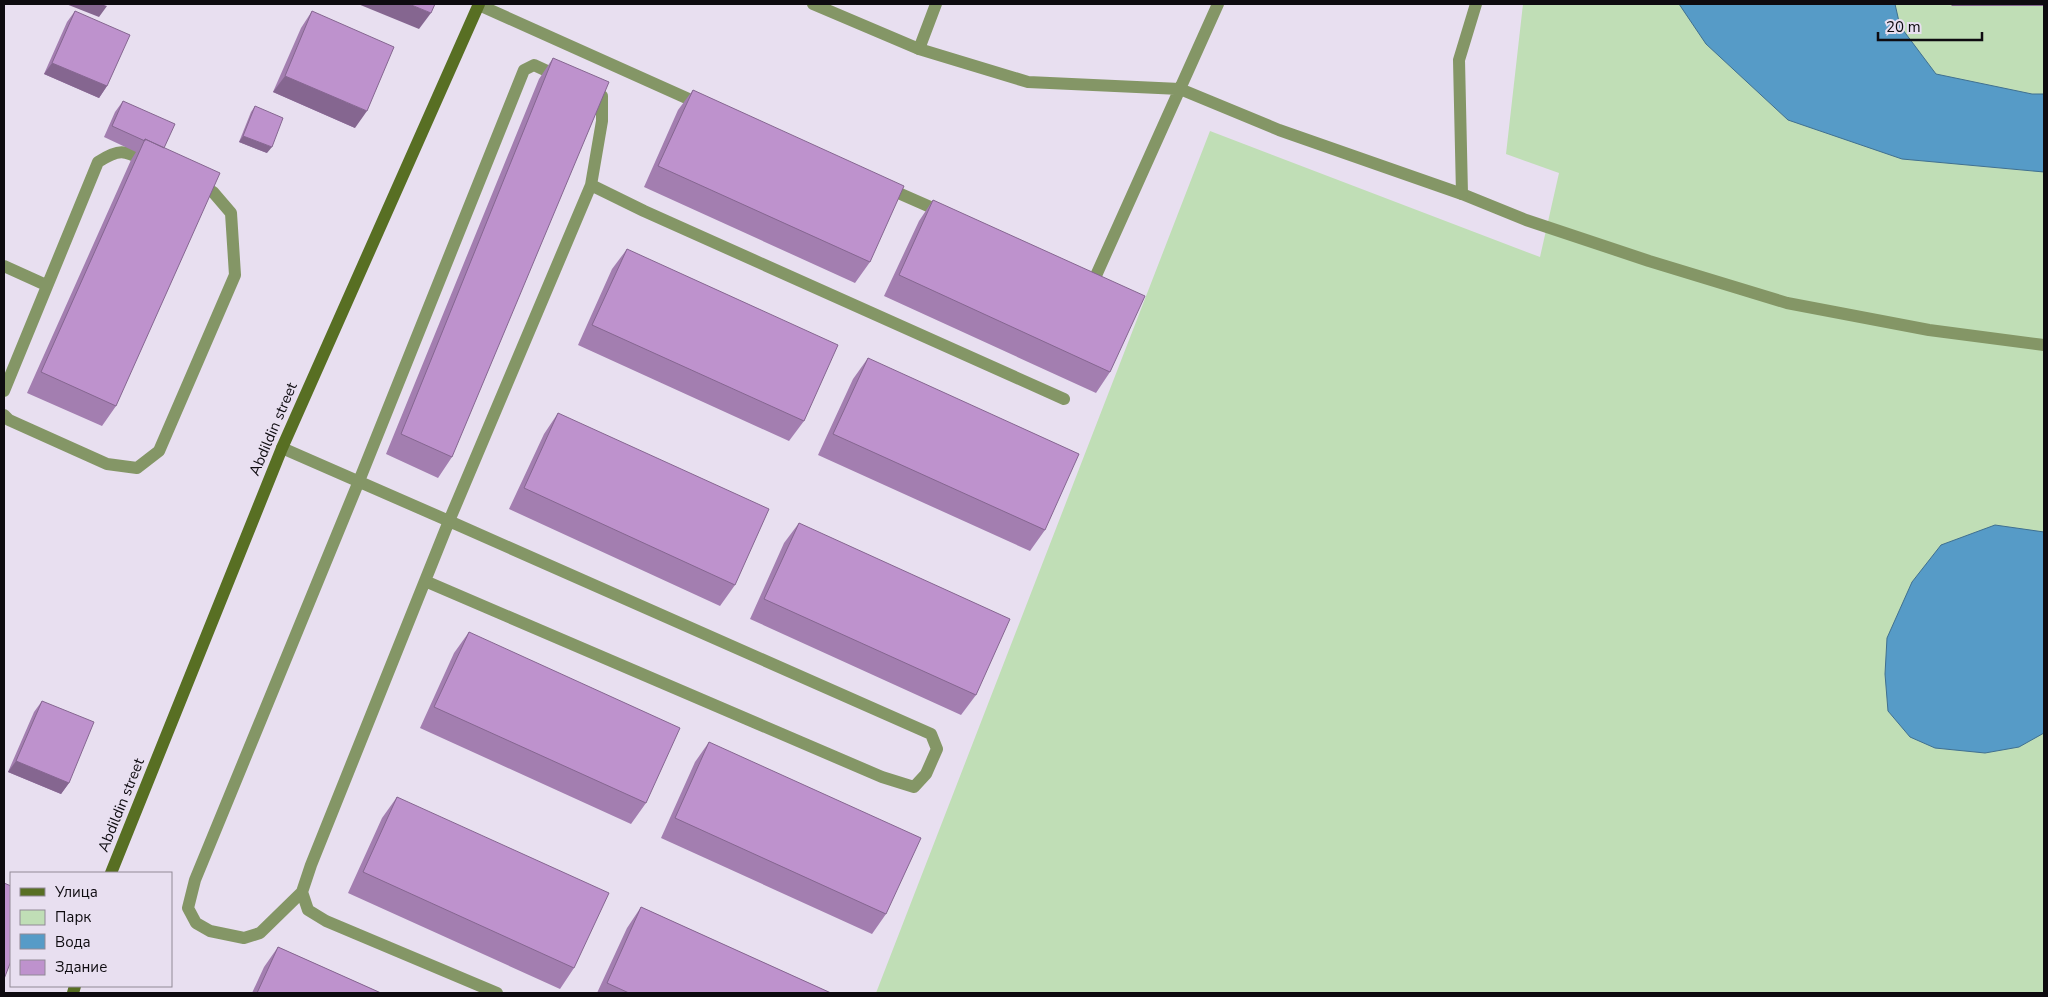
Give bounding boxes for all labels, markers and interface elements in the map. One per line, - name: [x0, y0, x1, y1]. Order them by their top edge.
- scale bar: [1878, 10, 1982, 42]
- text: 20 m: [1886, 17, 1921, 37]
- street label: Abdildin street: [244, 379, 302, 479]
- street label: Abdildin street: [93, 754, 149, 855]
- legend: [10, 872, 172, 987]
- text: Улица: [54, 882, 98, 902]
- text: Парк: [55, 907, 91, 927]
- text: Вода: [55, 932, 91, 952]
- text: Здание: [55, 957, 107, 977]

